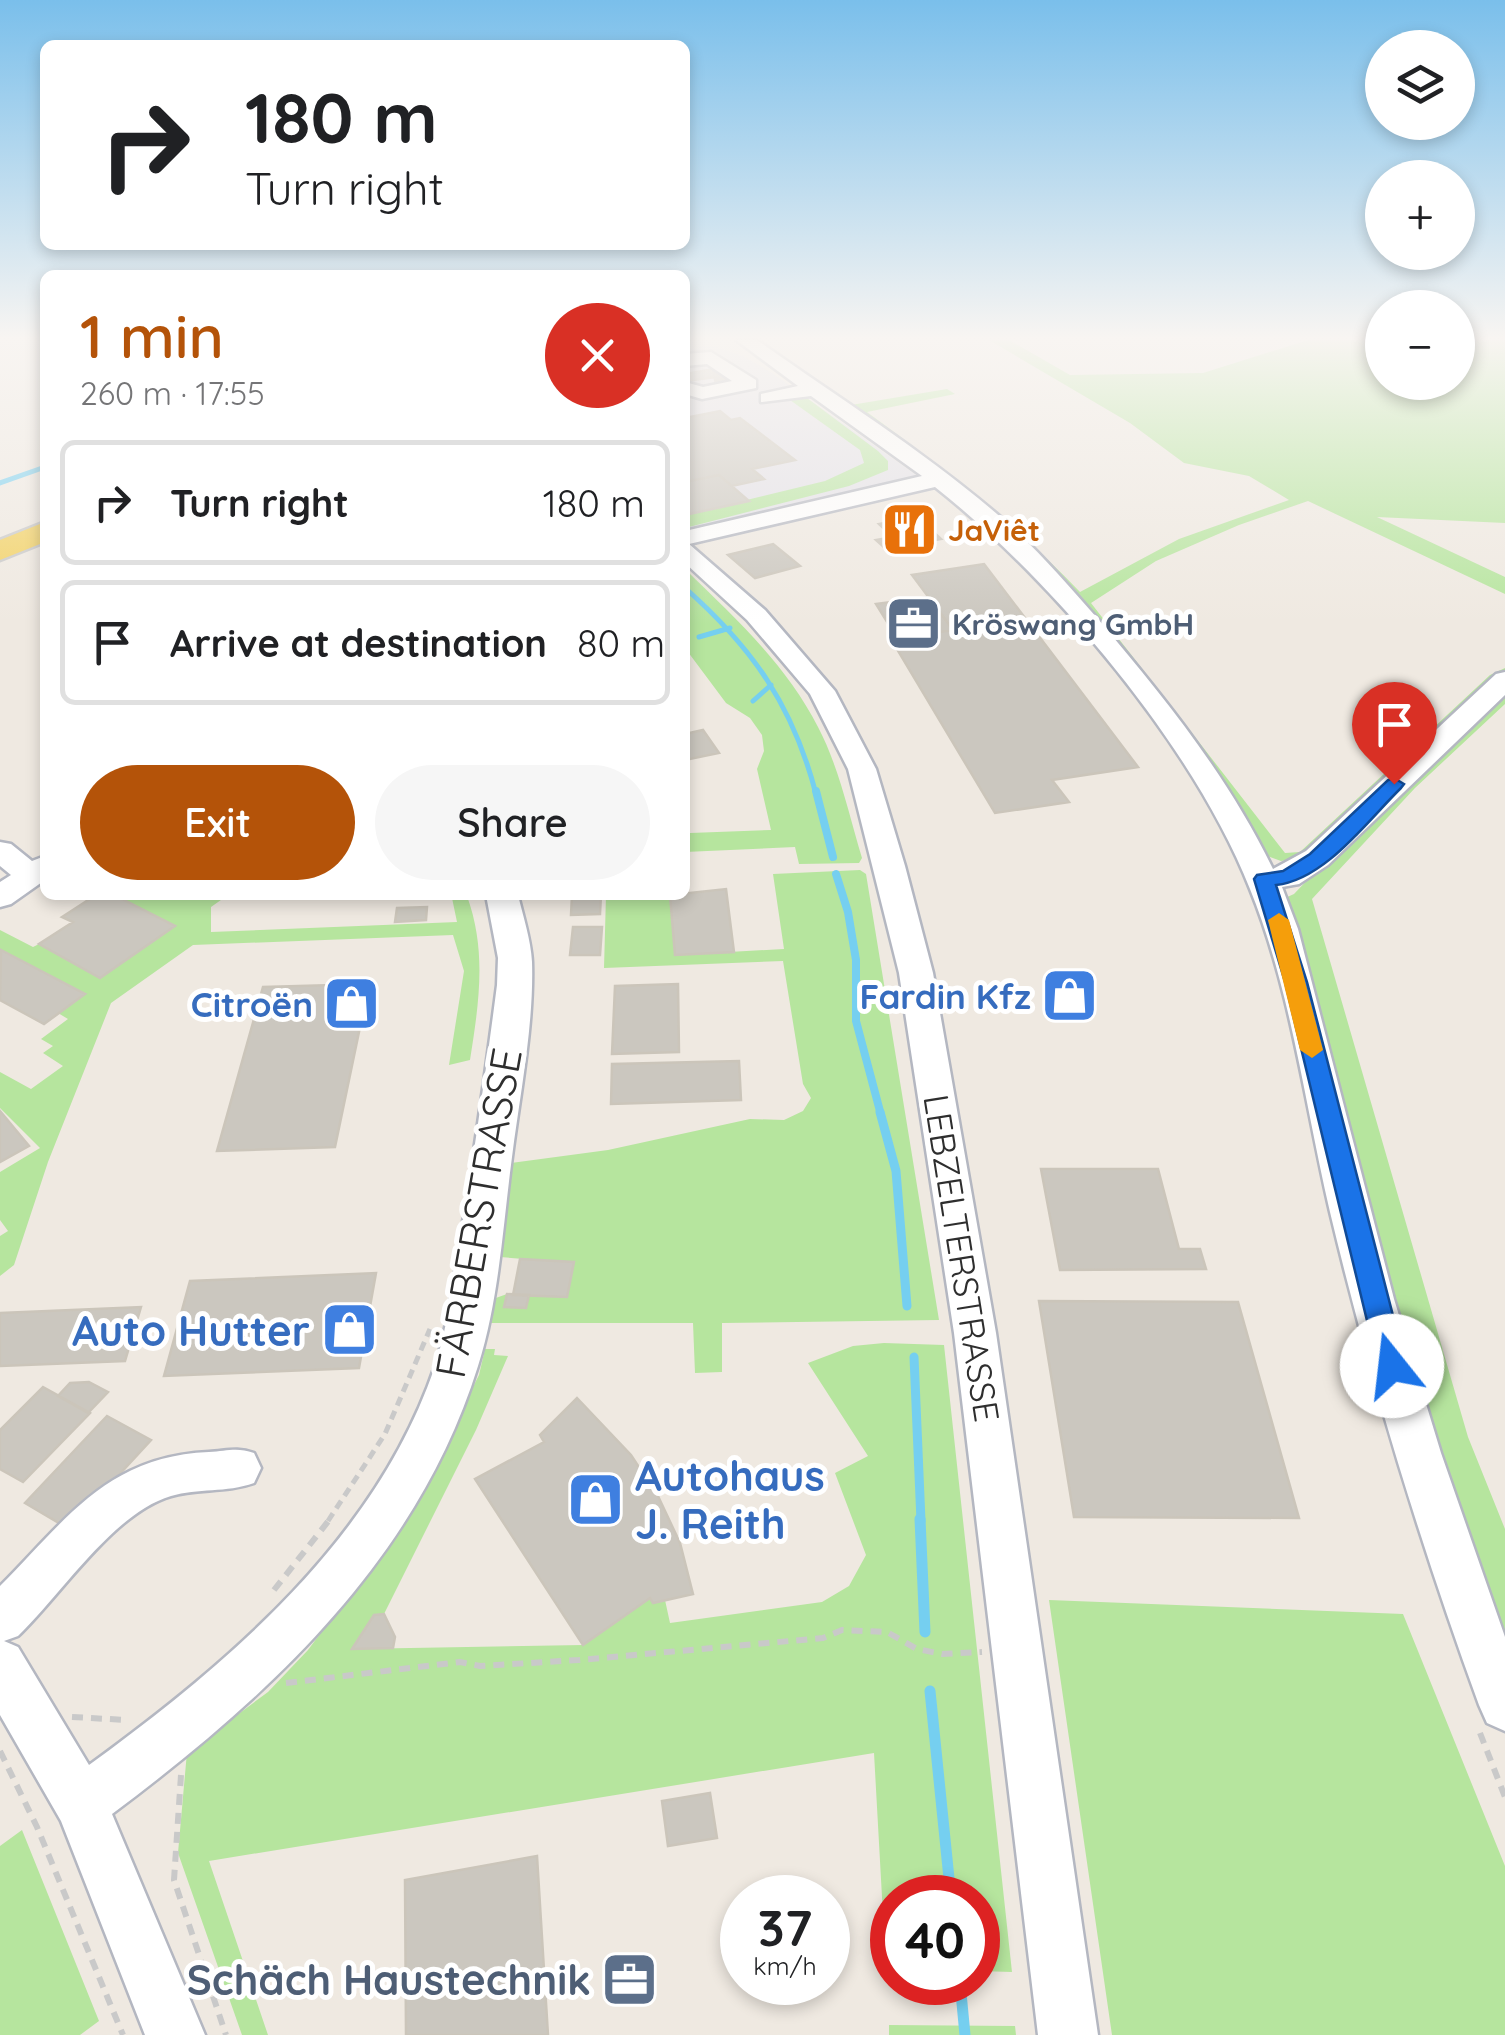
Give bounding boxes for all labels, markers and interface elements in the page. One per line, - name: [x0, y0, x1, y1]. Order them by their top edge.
- map controls: [1365, 30, 1475, 400]
- button: layers: [1365, 30, 1475, 140]
- text: 180 m: [245, 73, 438, 161]
- icon: right: [80, 80, 210, 210]
- text: Turn right: [245, 160, 444, 216]
- button: +: [1365, 160, 1475, 270]
- button: −: [1365, 290, 1475, 400]
- text: 1 min: [80, 298, 224, 373]
- button: close: [545, 303, 650, 408]
- text: 260 m · 17:55: [80, 373, 265, 413]
- icon: right: [85, 475, 140, 530]
- text: Turn right: [170, 479, 349, 527]
- text: 180 m: [543, 479, 645, 527]
- restaurant icon: JaViêt: [879, 500, 939, 560]
- place label: JaViêt: [948, 511, 1040, 549]
- office icon: Kröswang GmbH: [883, 594, 943, 654]
- place label: Kröswang GmbH: [952, 605, 1194, 643]
- icon: arrive: [85, 615, 140, 670]
- text: Arrive at destination: [170, 619, 547, 667]
- text: 80 m: [577, 619, 665, 667]
- pin: [1352, 682, 1437, 785]
- icon: arrive: [1367, 697, 1422, 752]
- button: Exit: [80, 765, 355, 880]
- button: Share: [375, 765, 650, 880]
- shop icon: Fardin Kfz: [1040, 966, 1100, 1026]
- shop icon: Citroën: [322, 974, 382, 1034]
- place label: Fardin Kfz: [859, 974, 1031, 1018]
- place label: Citroën: [191, 982, 313, 1026]
- street label: FÄRBERSTRASSE: [423, 1044, 533, 1382]
- street label: LEBZELTERSTRASSE: [914, 1091, 1010, 1425]
- shop icon: Auto Hutter: [319, 1300, 379, 1360]
- place label: Auto Hutter: [72, 1304, 310, 1357]
- position arrow: [1340, 1314, 1444, 1418]
- place label: Autohaus J. Reith: [635, 1449, 825, 1550]
- shop icon: Autohaus J. Reith: [566, 1469, 626, 1529]
- speed limit sign: 40: [870, 1875, 1000, 2005]
- text: 37: [758, 1896, 812, 1959]
- office icon: Schäch Haustechnik: [600, 1949, 660, 2009]
- text: km/h: [753, 1950, 817, 1981]
- place label: Schäch Haustechnik: [187, 1953, 591, 2006]

